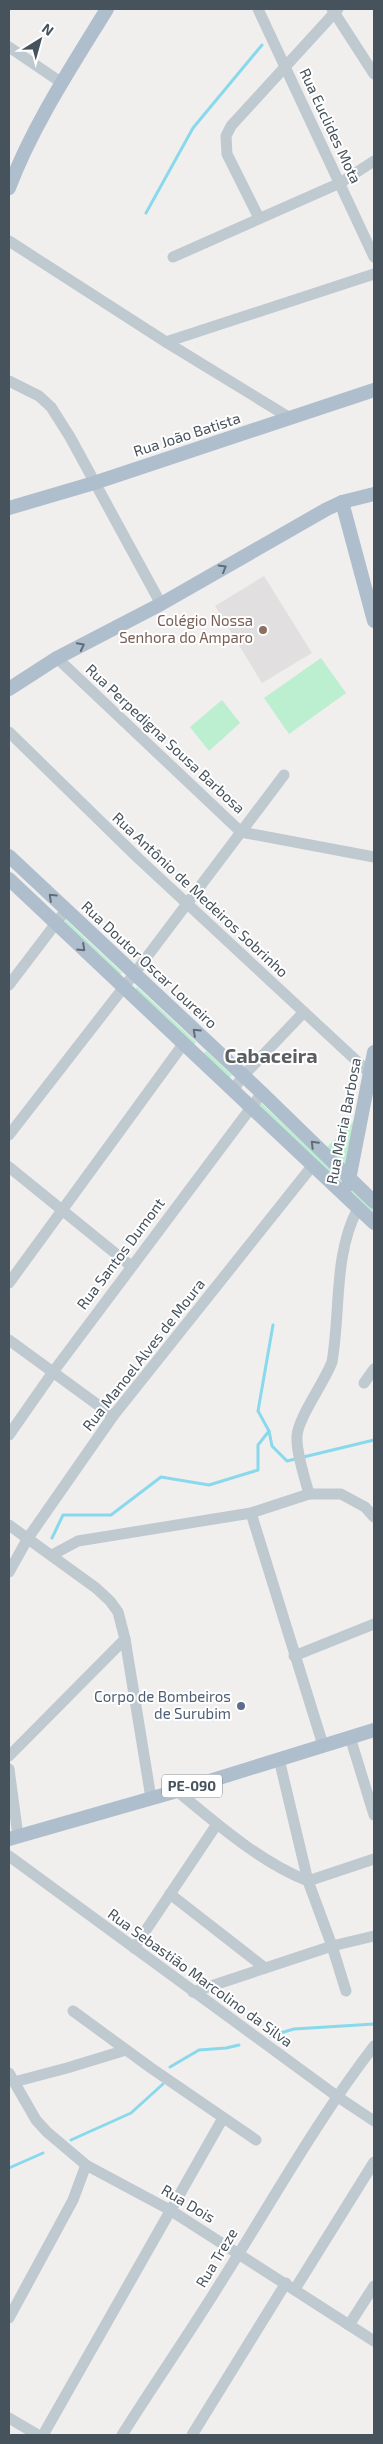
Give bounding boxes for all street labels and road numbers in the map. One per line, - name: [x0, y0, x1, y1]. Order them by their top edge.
- street label: Rua Euclides Mota: [296, 65, 365, 186]
- street label: Rua João Batista: [131, 408, 242, 460]
- street label: Rua Perpedigna Sousa Barbosa: [82, 660, 249, 817]
- street label: Rua Antônio de Medeiros Sobrinho: [109, 808, 292, 981]
- street label: Rua Doutor Oscar Loureiro: [78, 897, 221, 1032]
- street label: Rua Maria Barbosa: [322, 1056, 364, 1186]
- street label: Rua Santos Dumont: [73, 1194, 168, 1313]
- street label: Rua Manoel Alves de Moura: [78, 1275, 208, 1434]
- road number: PE-090: [162, 1774, 222, 1798]
- street label: Rua Sebastião Marcolino da Silva: [105, 1904, 297, 2050]
- street label: Rua Dois: [158, 2180, 219, 2226]
- street label: Rua Treze: [191, 2225, 241, 2290]

